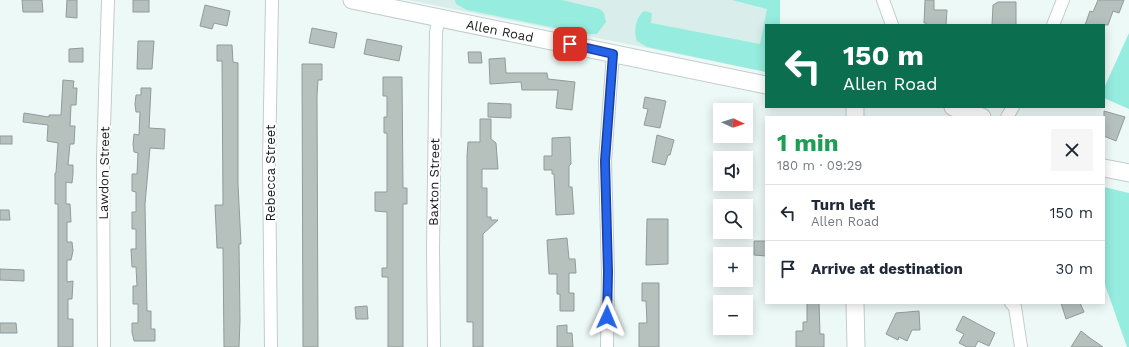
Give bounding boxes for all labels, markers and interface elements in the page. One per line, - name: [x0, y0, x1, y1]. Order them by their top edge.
- street label: Allen Road: [465, 16, 535, 45]
- pin: [553, 27, 587, 61]
- icon: arrive: [559, 33, 581, 55]
- text: 150 m: [843, 39, 924, 72]
- icon: left: [777, 40, 829, 92]
- text: Allen Road: [843, 73, 938, 94]
- north arrow: [713, 103, 753, 143]
- map controls: [713, 103, 753, 335]
- street label: Rebecca Street: [263, 124, 278, 221]
- street label: Lawdon Street: [96, 126, 112, 220]
- text: 1 min: [777, 129, 839, 157]
- button: close: [1051, 129, 1093, 171]
- street label: Baxton Street: [426, 138, 442, 226]
- button: sound: [713, 151, 753, 191]
- text: 180 m · 09:29: [777, 158, 862, 173]
- text: Turn left: [811, 196, 875, 214]
- button: search: [713, 199, 753, 239]
- icon: left: [777, 202, 799, 224]
- text: 150 m: [1050, 204, 1093, 222]
- text: Allen Road: [811, 214, 879, 229]
- button: +: [713, 247, 753, 287]
- icon: arrive: [777, 258, 799, 280]
- text: Arrive at destination: [811, 260, 963, 278]
- text: 30 m: [1056, 260, 1093, 278]
- button: −: [713, 295, 753, 335]
- position arrow: [586, 296, 628, 338]

